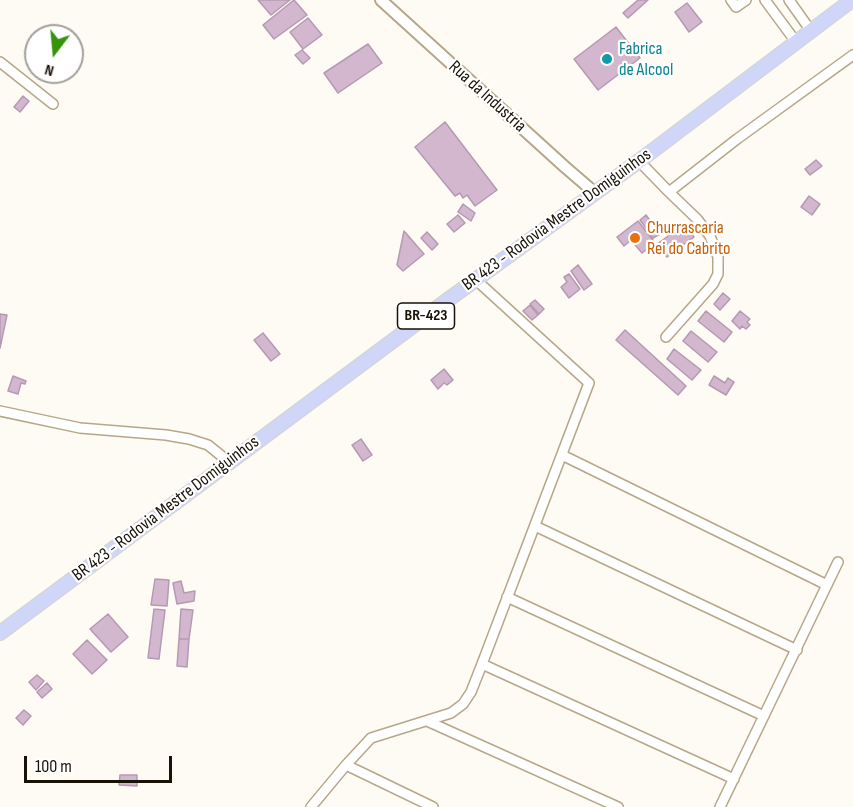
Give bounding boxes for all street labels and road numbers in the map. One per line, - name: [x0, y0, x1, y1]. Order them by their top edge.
- street label: Rua da Industria: [444, 57, 530, 137]
- street label: BR 423 - Rodovia Mestre Domiguinhos: [458, 144, 656, 296]
- road number: BR-423: [398, 303, 454, 329]
- street label: BR 423 - Rodovia Mestre Domiguinhos: [68, 432, 264, 586]

